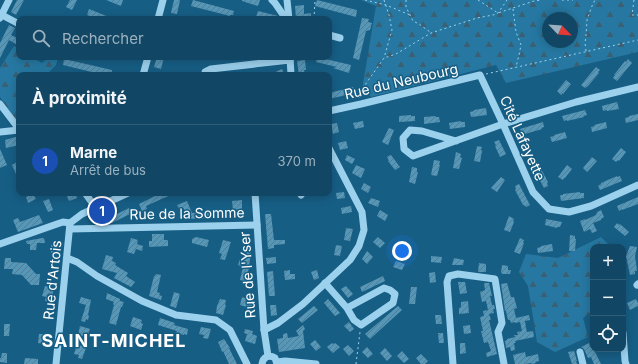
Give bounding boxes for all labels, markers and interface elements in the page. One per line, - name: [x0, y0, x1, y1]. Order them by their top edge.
- north arrow: [542, 12, 578, 48]
- search box: [16, 16, 332, 60]
- icon: search: [30, 27, 52, 49]
- text: Rechercher: [62, 29, 144, 48]
- street label: Rue du Neubourg: [343, 60, 459, 102]
- text: À proximité: [32, 88, 127, 108]
- street label: Cité Lafayette: [497, 93, 549, 183]
- text: Marne: [70, 143, 117, 162]
- text: 1: [42, 153, 48, 169]
- text: 370 m: [278, 153, 316, 169]
- text: Arrêt de bus: [70, 162, 146, 178]
- pin: 1: [89, 196, 115, 226]
- street label: Rue de la Somme: [129, 203, 245, 223]
- street label: Rue de l'Yser: [235, 231, 259, 319]
- street label: Rue d'Artois: [39, 239, 65, 321]
- your location: [392, 241, 412, 261]
- map controls: [590, 244, 626, 352]
- button: +: [590, 244, 626, 280]
- button: −: [590, 280, 626, 316]
- button: locate: [590, 316, 626, 352]
- district label: SAINT-MICHEL: [42, 330, 186, 351]

